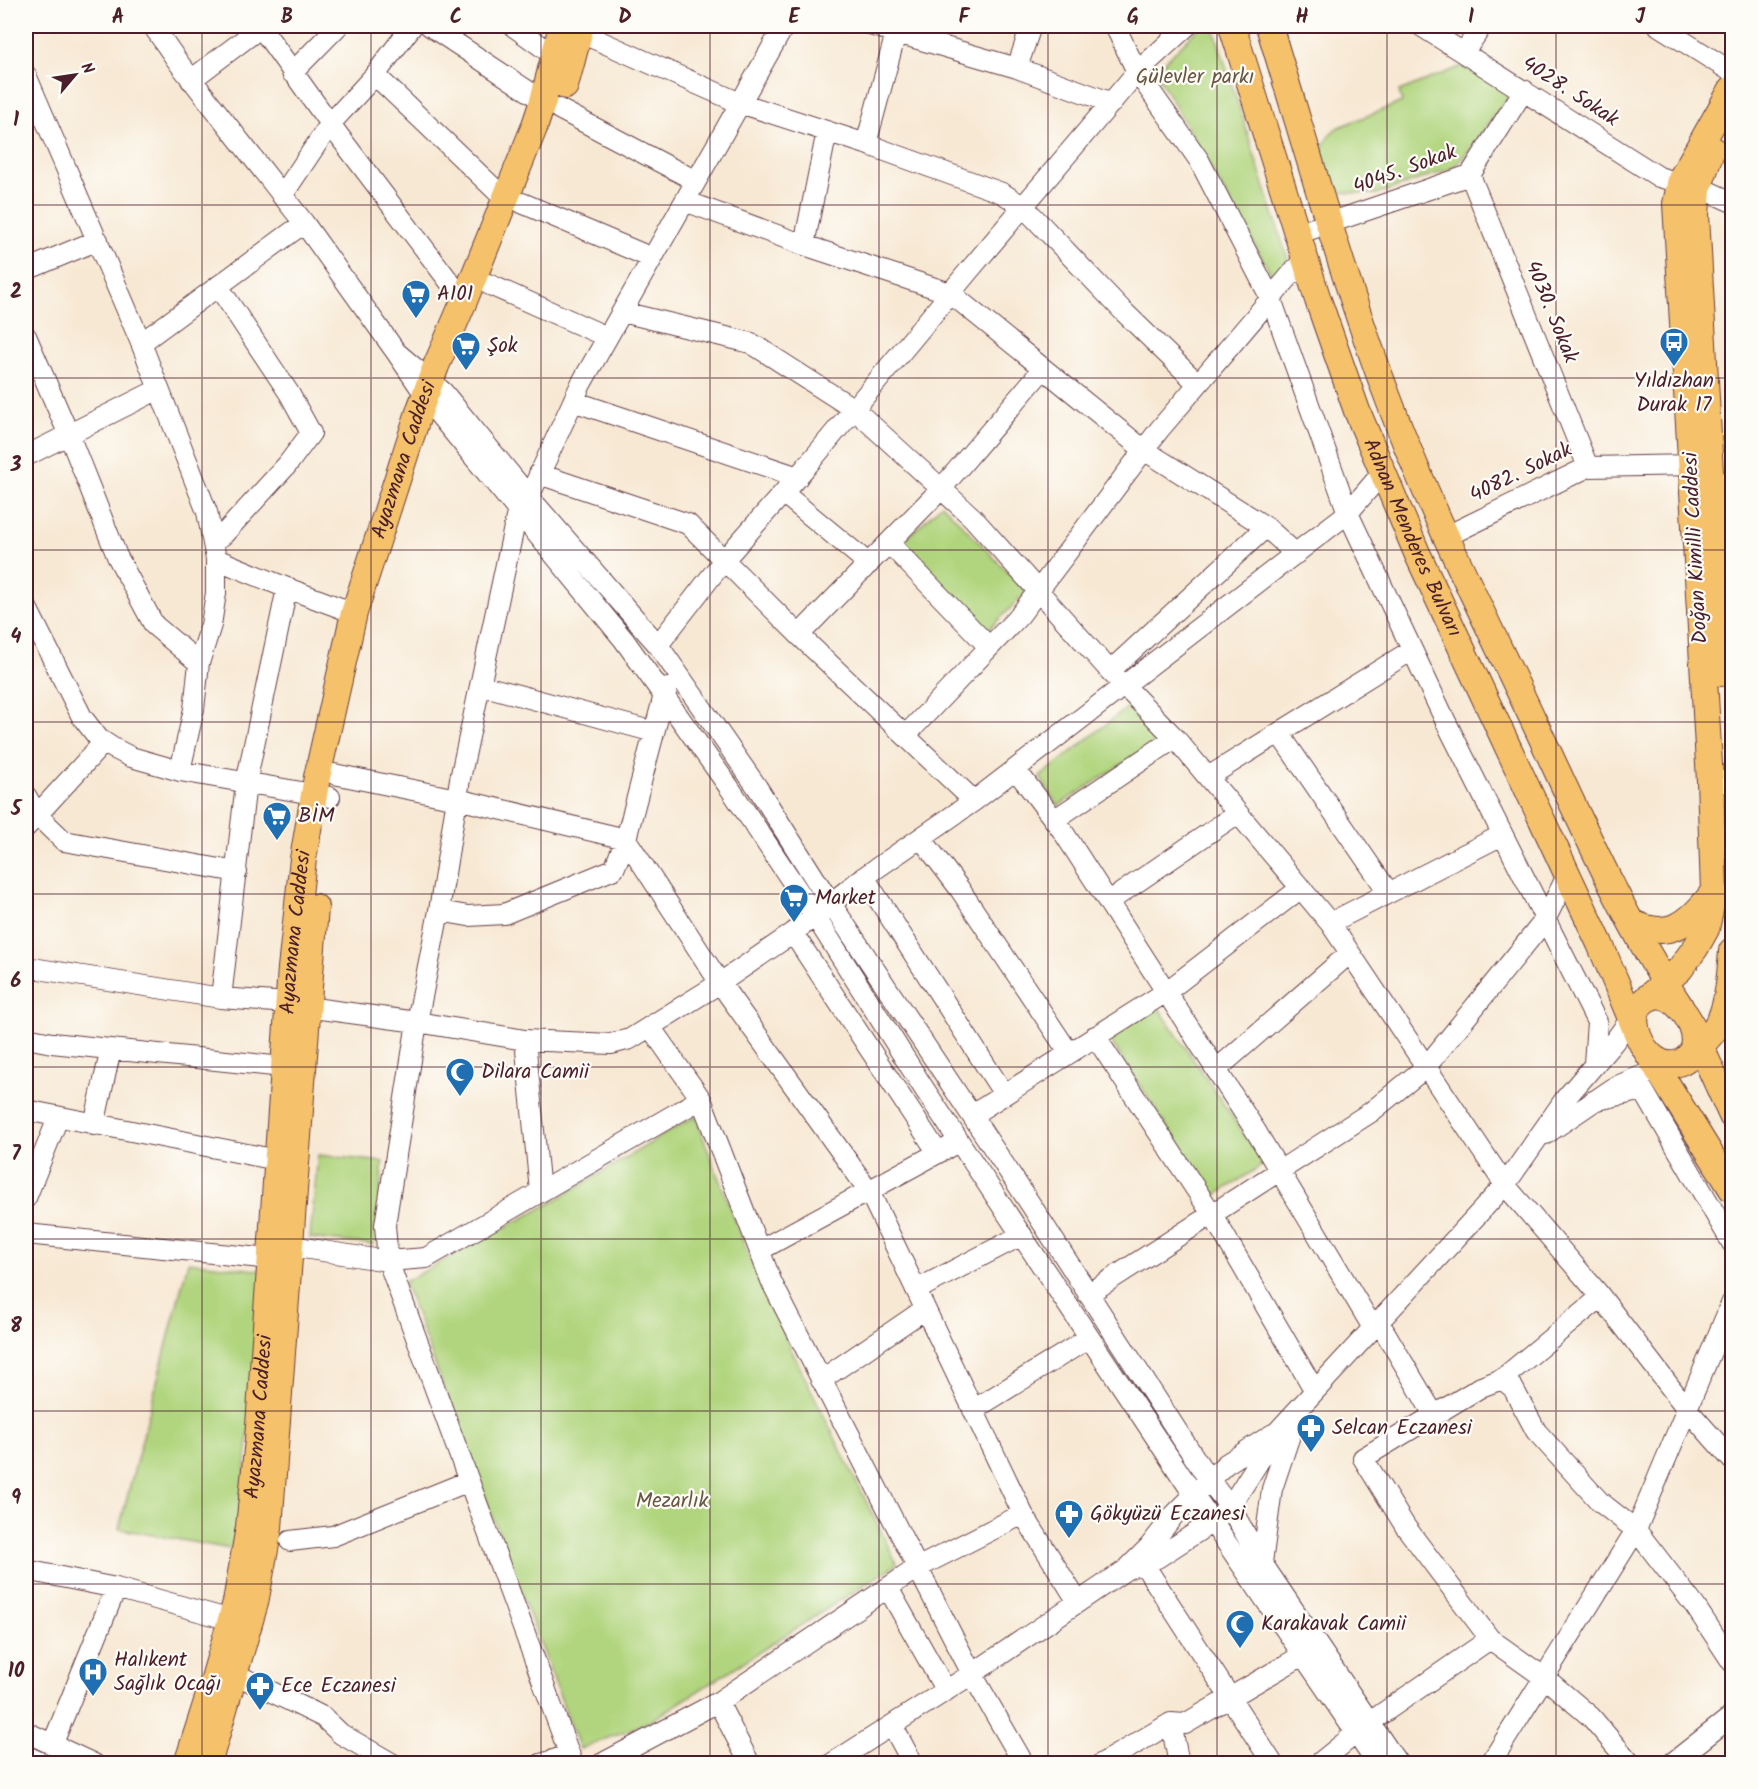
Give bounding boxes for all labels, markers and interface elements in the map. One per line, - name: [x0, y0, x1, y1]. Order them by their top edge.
- text: A: [112, 2, 124, 34]
- text: B: [281, 2, 293, 34]
- text: C: [450, 2, 462, 34]
- text: D: [618, 2, 632, 34]
- text: E: [788, 2, 800, 34]
- text: F: [959, 2, 971, 34]
- text: G: [1127, 2, 1139, 34]
- text: H: [1295, 2, 1309, 34]
- text: I: [1468, 2, 1474, 34]
- text: J: [1635, 2, 1646, 34]
- north arrow: [45, 45, 105, 105]
- street label: 4028. Sokak: [1515, 48, 1625, 136]
- text: N: [73, 58, 100, 79]
- park label: Gülevler parkı: [1136, 61, 1254, 94]
- text: 1: [13, 105, 19, 137]
- street label: 4045. Sokak: [1348, 136, 1462, 204]
- street label: 4030. Sokak: [1515, 256, 1587, 368]
- text: 2: [10, 277, 22, 309]
- supermarket icon: A101: [400, 278, 432, 320]
- place label: A101: [437, 278, 473, 311]
- bus stop icon: Yıldızhan Durak 17: [1658, 326, 1690, 368]
- supermarket icon: Şok: [450, 330, 482, 372]
- place label: Şok: [487, 330, 518, 363]
- place label: Yıldızhan Durak 17: [1634, 365, 1714, 422]
- street label: Ayazmana Caddesi: [363, 375, 446, 543]
- street label: Adnan Menderes Bulvarı: [1354, 433, 1471, 643]
- street label: 4082. Sokak: [1464, 434, 1578, 512]
- text: 3: [10, 450, 22, 482]
- street label: Doğan Kimilli Caddesi: [1674, 450, 1718, 645]
- text: 4: [11, 622, 22, 654]
- text: 5: [10, 794, 23, 826]
- supermarket icon: BİM: [261, 800, 293, 842]
- place label: BİM: [298, 800, 335, 833]
- street label: Ayazmana Caddesi: [271, 847, 321, 1015]
- supermarket icon: Market: [778, 882, 810, 924]
- place label: Market: [815, 882, 877, 915]
- text: 6: [11, 966, 22, 998]
- mosque icon: Dilara Camii: [444, 1056, 476, 1098]
- place label: Dilara Camii: [481, 1056, 590, 1089]
- text: 7: [11, 1139, 21, 1171]
- text: 8: [10, 1311, 22, 1343]
- street label: Ayazmana Caddesi: [235, 1333, 282, 1501]
- pharmacy icon: Selcan Eczanesi: [1295, 1412, 1327, 1454]
- place label: Selcan Eczanesi: [1332, 1412, 1473, 1445]
- text: 9: [11, 1483, 21, 1515]
- park label: Mezarlık: [636, 1485, 708, 1518]
- pharmacy icon: Gökyüzü Eczanesi: [1053, 1498, 1085, 1540]
- place label: Gökyüzü Eczanesi: [1090, 1498, 1246, 1531]
- mosque icon: Karakavak Camii: [1224, 1608, 1256, 1650]
- place label: Karakavak Camii: [1261, 1608, 1407, 1641]
- place label: Halıkent Sağlık Ocağı: [114, 1644, 221, 1701]
- text: 10: [8, 1656, 25, 1688]
- hospital icon: Halıkent Sağlık Ocağı: [77, 1656, 109, 1698]
- pharmacy icon: Ece Eczanesi: [244, 1670, 276, 1712]
- place label: Ece Eczanesi: [281, 1670, 397, 1703]

